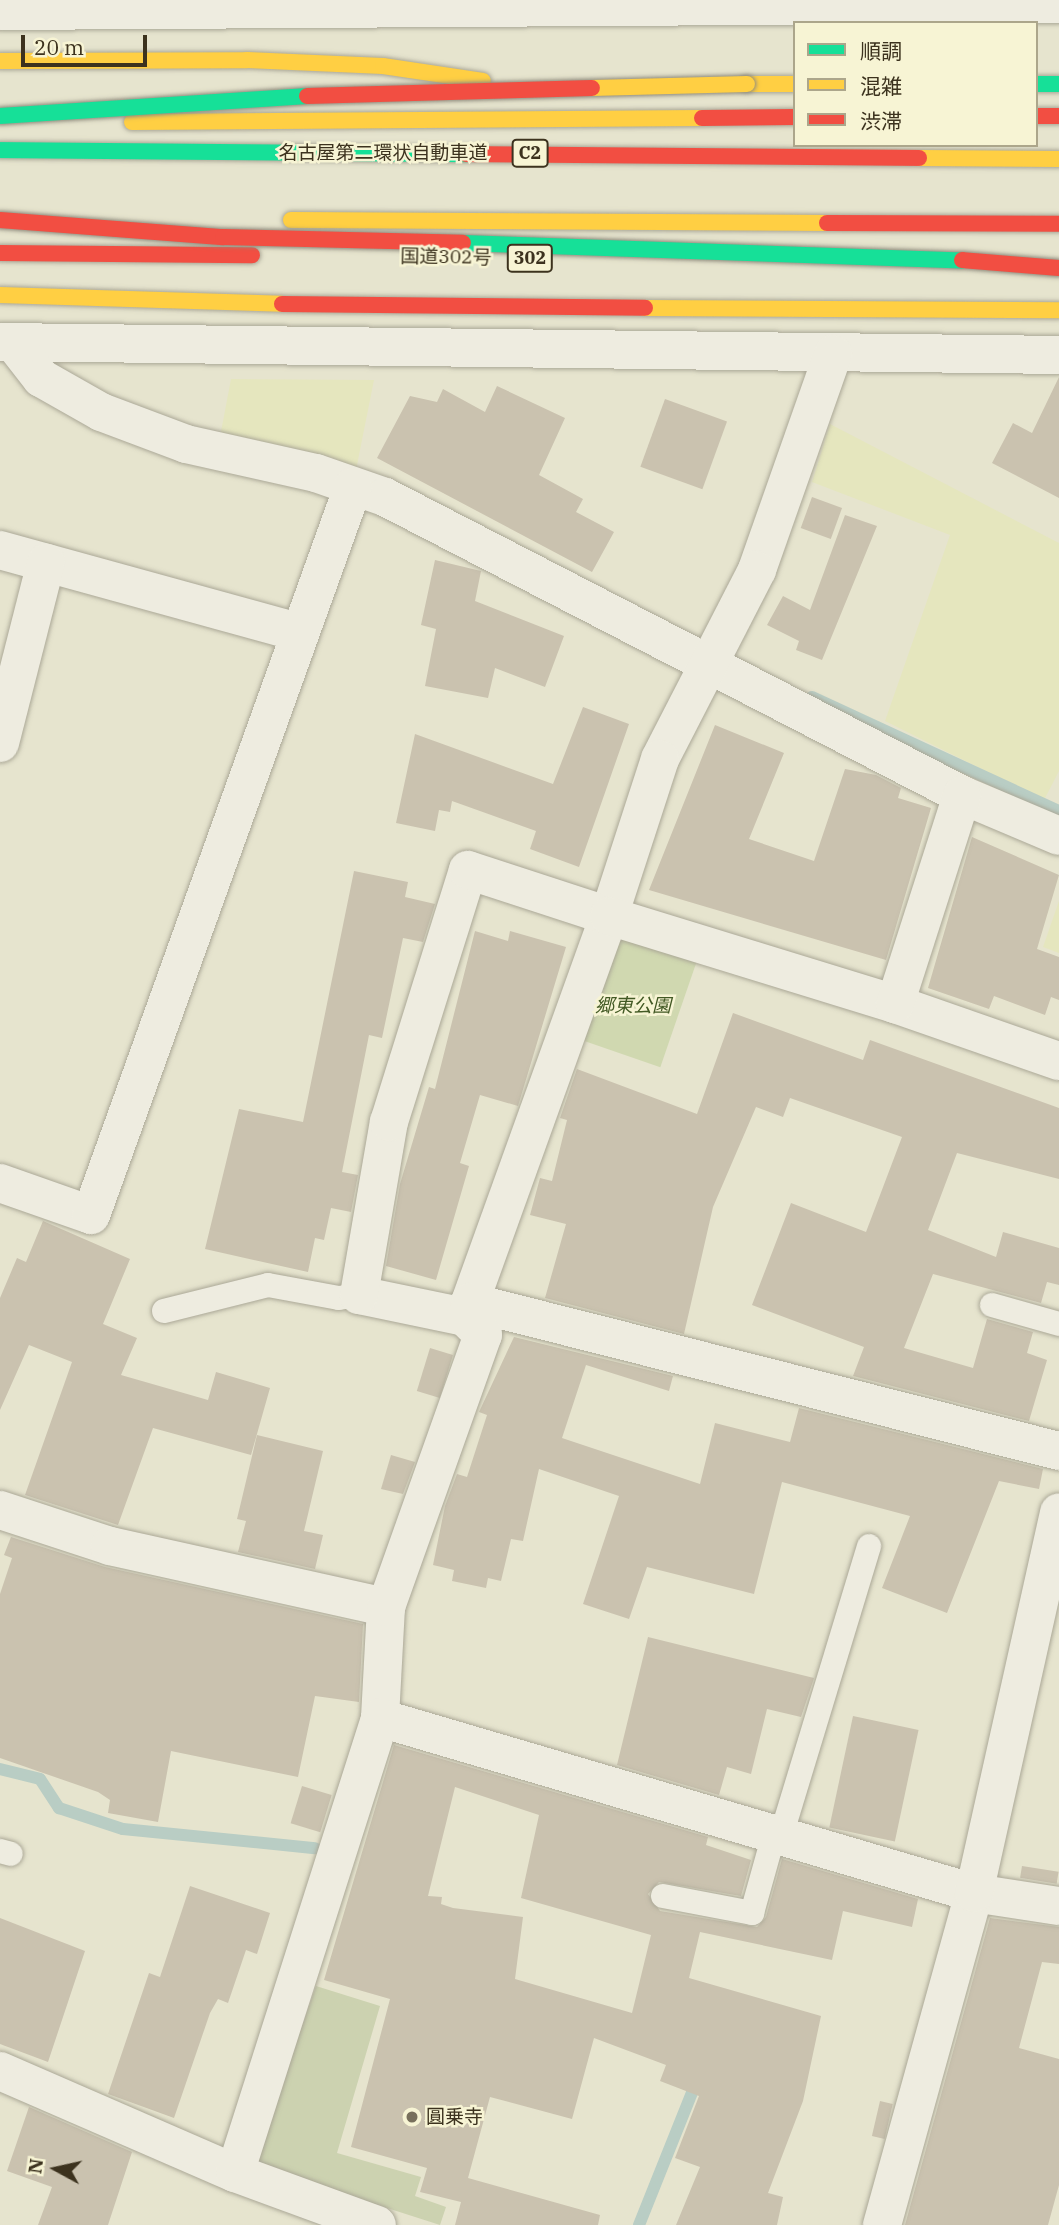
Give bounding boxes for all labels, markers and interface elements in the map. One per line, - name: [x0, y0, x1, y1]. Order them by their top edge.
- scale bar: [24, 21, 150, 65]
- legend: [793, 21, 1038, 147]
- text: 20 m: [34, 33, 84, 61]
- text: 順調: [860, 37, 902, 65]
- text: 混雑: [860, 72, 902, 100]
- text: 渋滞: [860, 107, 902, 135]
- road number: C2: [511, 138, 549, 168]
- street label: 名古屋第二環状自動車道: [279, 142, 487, 164]
- road number: 302: [505, 244, 554, 272]
- street label: 国道302号: [400, 245, 492, 269]
- park label: 郷東公園: [595, 995, 671, 1017]
- place label: 圓乗寺: [426, 2106, 483, 2128]
- marker: 圓乗寺: [404, 2109, 420, 2125]
- north arrow: [21, 2134, 91, 2204]
- text: N: [22, 2157, 48, 2175]

